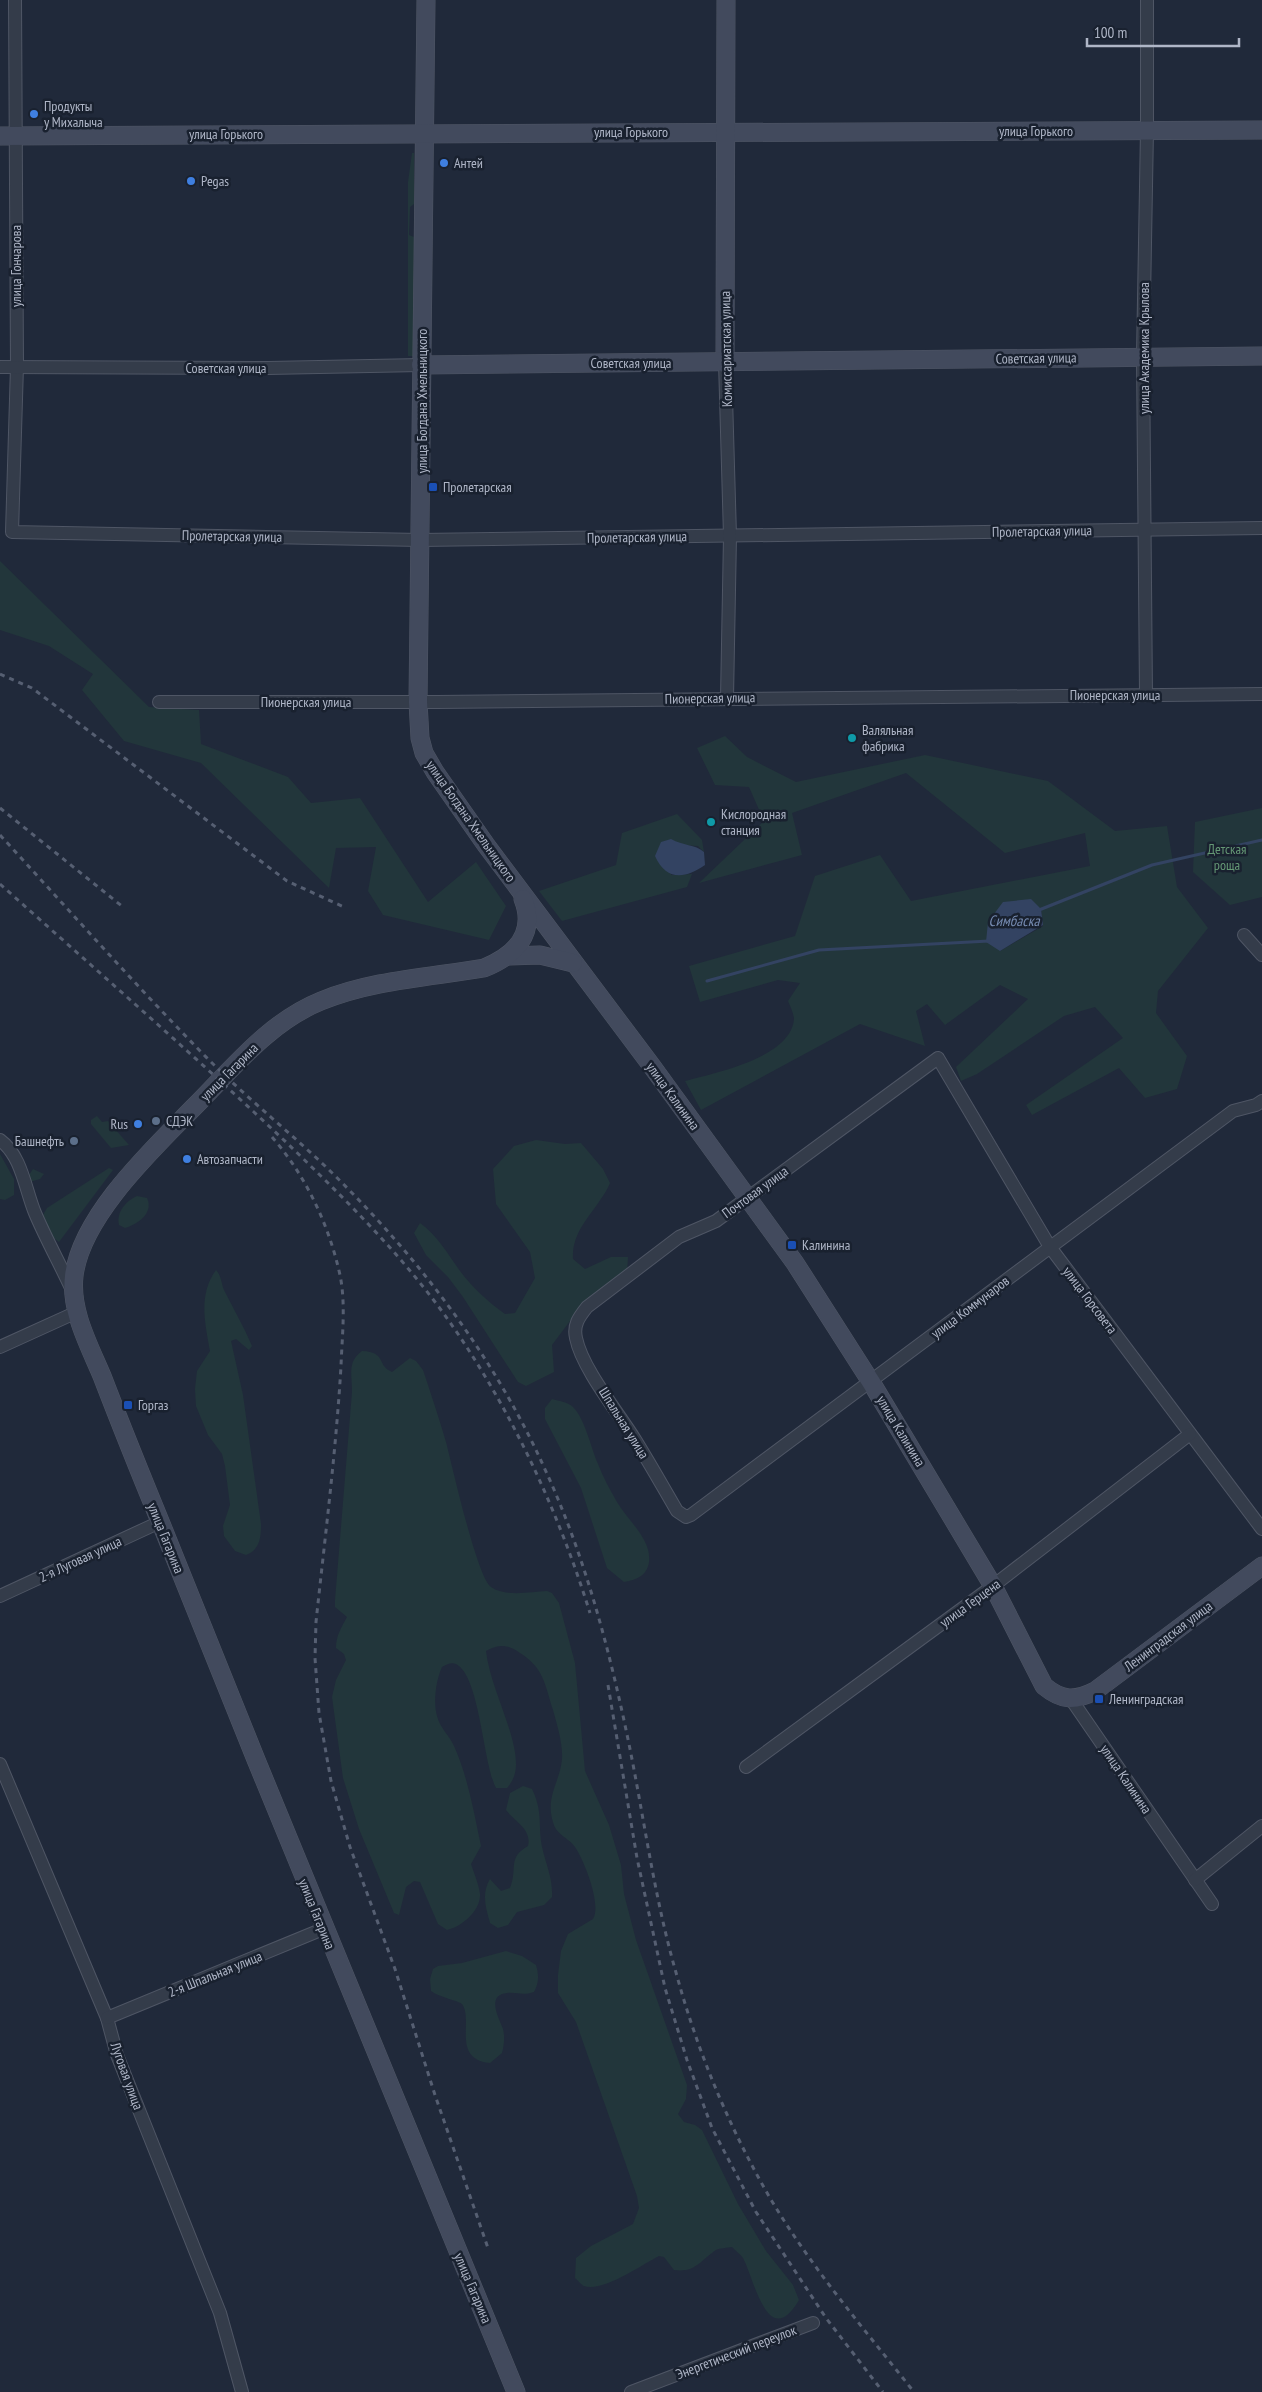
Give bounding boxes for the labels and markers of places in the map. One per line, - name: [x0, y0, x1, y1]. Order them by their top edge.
- place label: Продукты у Михалыча: [44, 97, 103, 131]
- marker: Продукты у Михалыча: [28, 108, 40, 120]
- place label: Антей: [454, 154, 483, 172]
- marker: Антей: [438, 157, 450, 169]
- place label: Pegas: [201, 172, 229, 190]
- marker: Pegas: [185, 175, 197, 187]
- place label: Пролетарская: [443, 478, 512, 496]
- marker: Пролетарская: [427, 481, 439, 493]
- place label: Валяльная фабрика: [862, 721, 913, 755]
- marker: Валяльная фабрика: [846, 732, 858, 744]
- place label: Кислородная станция: [721, 805, 786, 839]
- marker: Кислородная станция: [705, 816, 717, 828]
- place label: СДЭК: [166, 1112, 193, 1130]
- place label: Rus: [110, 1115, 128, 1133]
- marker: СДЭК: [150, 1115, 162, 1127]
- marker: Rus: [132, 1118, 144, 1130]
- place label: Башнефть: [15, 1132, 64, 1150]
- marker: Башнефть: [68, 1135, 80, 1147]
- place label: Автозапчасти: [197, 1150, 263, 1168]
- marker: Автозапчасти: [181, 1153, 193, 1165]
- place label: Калинина: [802, 1236, 850, 1254]
- marker: Калинина: [786, 1239, 798, 1251]
- place label: Горгаз: [138, 1396, 169, 1414]
- marker: Горгаз: [122, 1399, 134, 1411]
- place label: Ленинградская: [1108, 1690, 1184, 1708]
- marker: Ленинградская: [1093, 1693, 1105, 1705]

